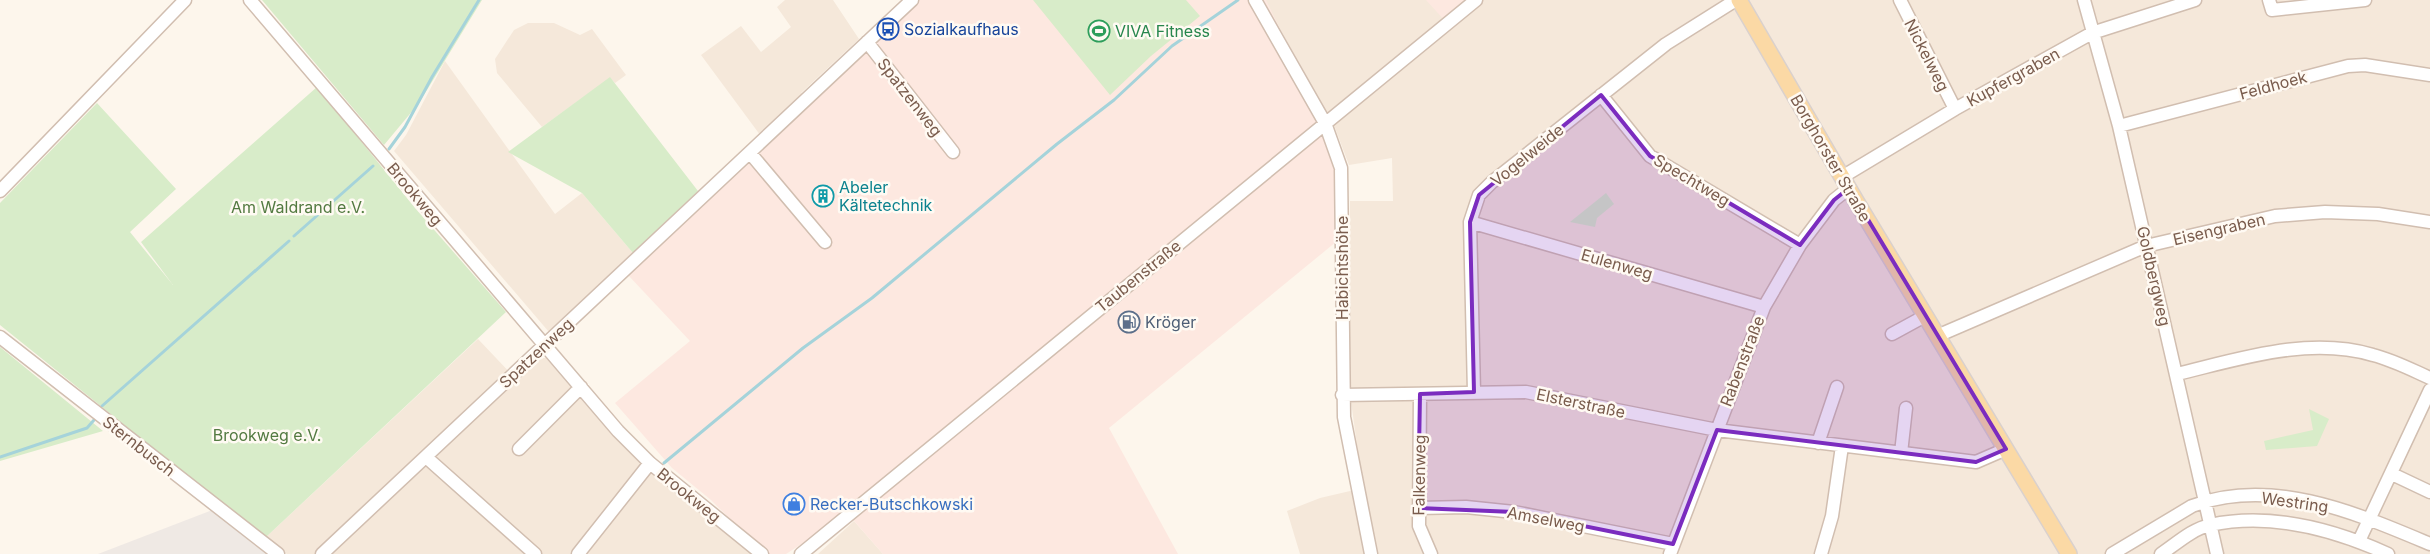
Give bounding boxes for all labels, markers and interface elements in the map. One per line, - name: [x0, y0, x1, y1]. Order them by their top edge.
- street label: Nickelweg: [1900, 15, 1954, 95]
- bus stop icon: Sozialkaufhaus: [876, 17, 900, 41]
- place label: Sozialkaufhaus: [904, 19, 1019, 39]
- sports icon: VIVA Fitness: [1087, 19, 1111, 43]
- place label: VIVA Fitness: [1115, 21, 1210, 41]
- street label: Kupfergraben: [1963, 43, 2063, 111]
- street label: Spatzenweg: [873, 54, 947, 140]
- street label: Feldhoek: [2237, 66, 2309, 104]
- street label: Borghorster Straße: [1786, 91, 1876, 225]
- street label: Vogelweide: [1487, 120, 1567, 190]
- street label: Spechtweg: [1650, 149, 1734, 211]
- street label: Brookweg: [383, 158, 447, 230]
- place label: Abeler Kältetechnik: [839, 177, 933, 215]
- building icon: Abeler Kältetechnik: [811, 184, 835, 208]
- park label: Am Waldrand e.V.: [231, 197, 365, 217]
- street label: Eisengraben: [2171, 209, 2267, 249]
- street label: Habichtshöhe: [1332, 216, 1352, 320]
- street label: Goldbergweg: [2133, 224, 2175, 328]
- street label: Taubenstraße: [1091, 235, 1185, 317]
- street label: Eulenweg: [1579, 244, 1655, 284]
- fuel station icon: Kröger: [1117, 310, 1141, 334]
- place label: Kröger: [1145, 312, 1196, 332]
- street label: Rabenstraße: [1716, 313, 1768, 409]
- street label: Spatzenweg: [495, 314, 577, 392]
- street label: Elsterstraße: [1535, 384, 1627, 422]
- street label: Sternbusch: [99, 411, 179, 481]
- park label: Brookweg e.V.: [213, 425, 321, 445]
- street label: Falkenweg: [1408, 434, 1430, 516]
- street label: Brookweg: [653, 463, 725, 527]
- street label: Westring: [2260, 487, 2330, 517]
- shop icon: Recker-Butschkowski: [782, 492, 806, 516]
- place label: Recker-Butschkowski: [810, 494, 973, 514]
- street label: Amselweg: [1505, 502, 1587, 536]

